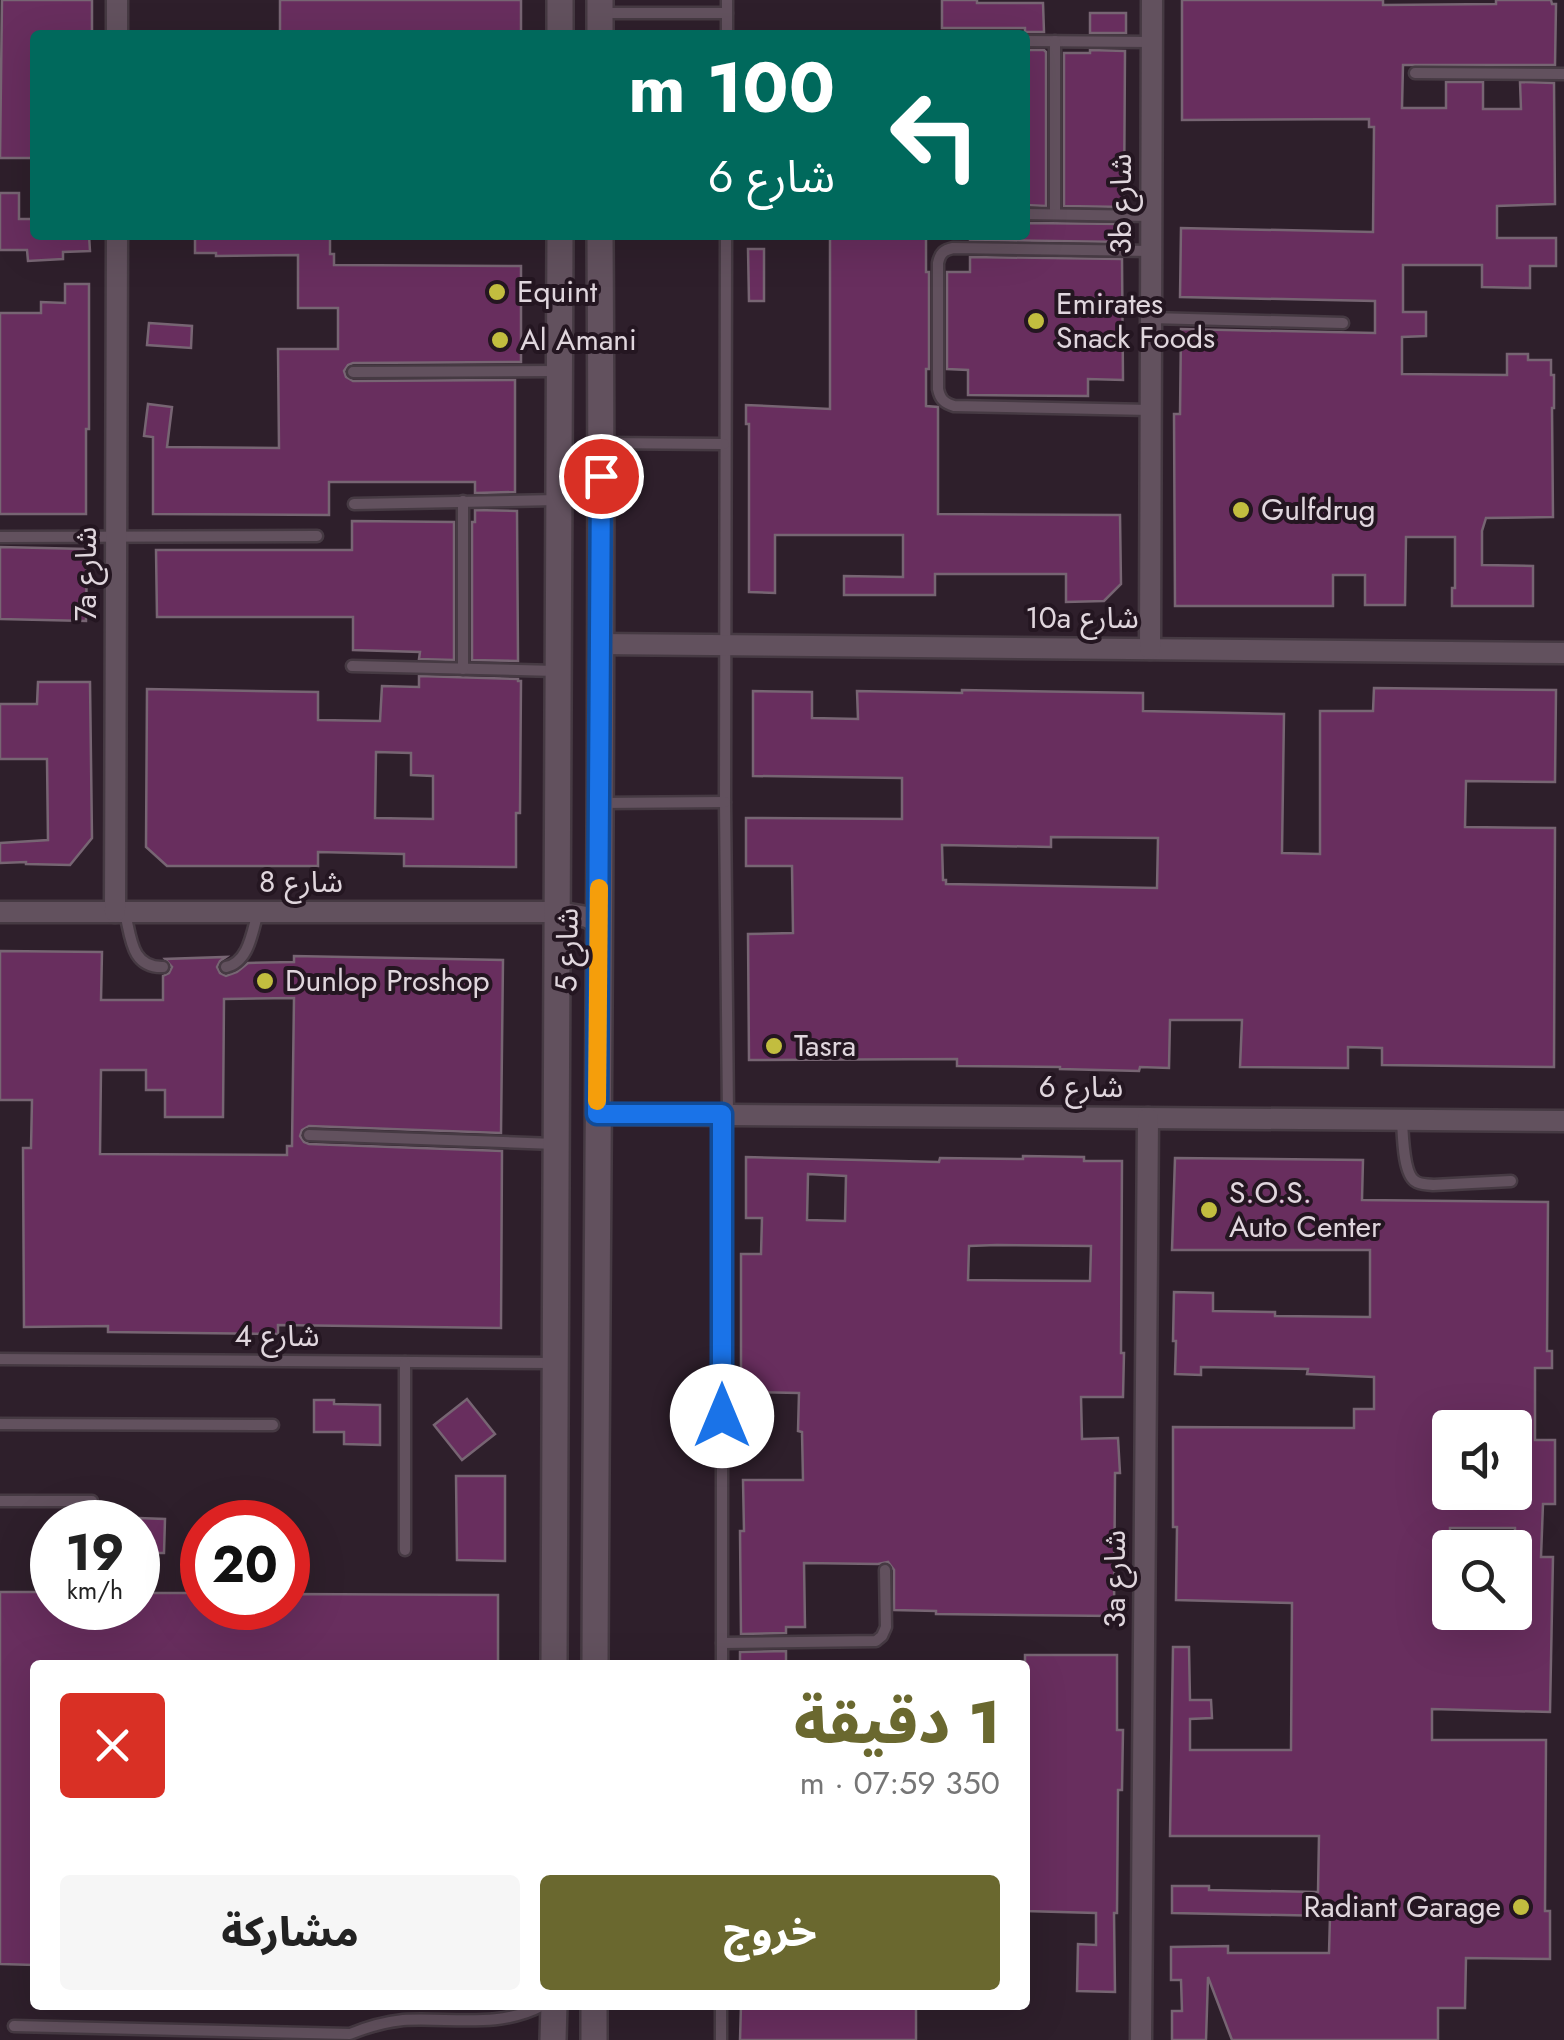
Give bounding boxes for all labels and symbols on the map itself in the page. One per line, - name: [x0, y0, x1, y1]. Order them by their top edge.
- street label: 3b شارع: [1099, 154, 1143, 254]
- place label: Equint: [517, 270, 598, 313]
- marker: Equint: [486, 281, 508, 303]
- place label: Emirates Snack Foods: [1056, 282, 1215, 359]
- marker: Emirates Snack Foods: [1025, 310, 1047, 332]
- place label: Al Amani: [520, 318, 637, 361]
- marker: Al Amani: [489, 329, 511, 351]
- pin: [559, 434, 644, 519]
- place label: Gulfdrug: [1261, 488, 1376, 531]
- marker: Gulfdrug: [1230, 499, 1252, 521]
- street label: 7a شارع: [64, 527, 108, 621]
- street label: 10a شارع: [1025, 596, 1139, 640]
- street label: شارع 8: [259, 860, 343, 904]
- street label: شارع 5: [544, 907, 590, 993]
- place label: Dunlop Proshop: [285, 959, 490, 1002]
- marker: Dunlop Proshop: [254, 970, 276, 992]
- place label: Tasra: [794, 1024, 856, 1067]
- marker: Tasra: [763, 1035, 785, 1057]
- street label: شارع 6: [1039, 1065, 1123, 1109]
- place label: S.O.S. Auto Center: [1229, 1171, 1382, 1248]
- marker: S.O.S. Auto Center: [1198, 1199, 1220, 1221]
- street label: شارع 4: [235, 1314, 319, 1358]
- position arrow: [670, 1364, 774, 1468]
- speed limit sign: 20: [180, 1500, 310, 1630]
- street label: 3a شارع: [1093, 1530, 1137, 1628]
- place label: Radiant Garage: [1304, 1885, 1501, 1928]
- marker: Radiant Garage: [1510, 1896, 1532, 1918]

